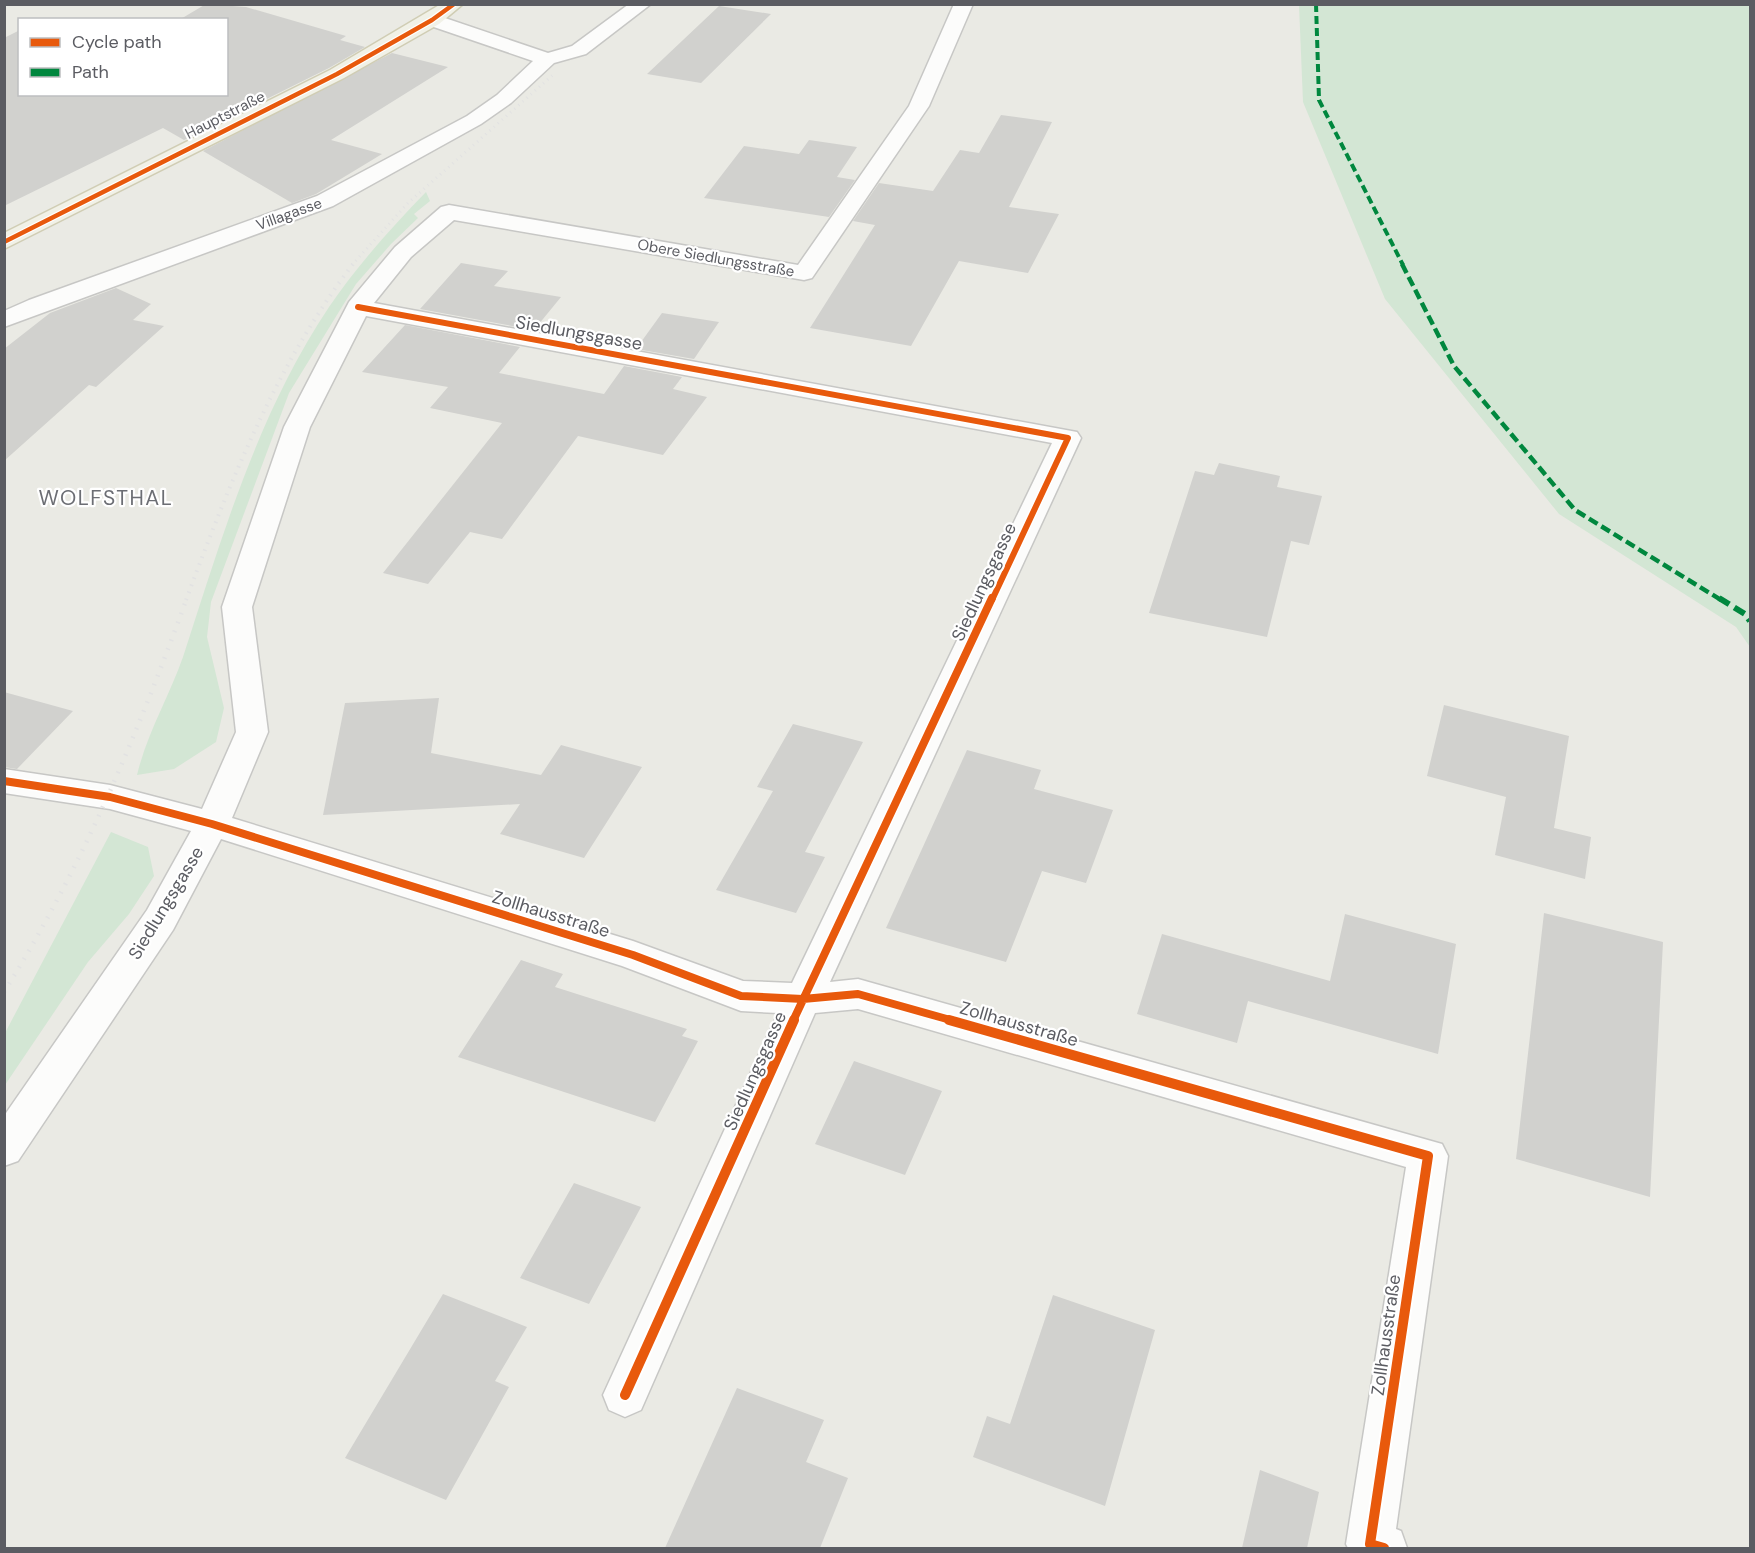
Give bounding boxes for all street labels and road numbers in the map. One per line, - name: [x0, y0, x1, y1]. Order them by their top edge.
- street label: Hauptstraße: [182, 86, 268, 144]
- street label: Villagasse: [253, 193, 325, 235]
- street label: Obere Siedlungsstraße: [636, 234, 796, 282]
- street label: Siedlungsgasse: [514, 310, 644, 356]
- street label: Siedlungsgasse: [946, 519, 1022, 645]
- street label: Siedlungsgasse: [123, 842, 209, 964]
- street label: Zollhausstraße: [489, 885, 613, 943]
- street label: Zollhausstraße: [957, 996, 1081, 1052]
- street label: Siedlungsgasse: [718, 1008, 792, 1134]
- street label: Zollhausstraße: [1366, 1273, 1406, 1397]

